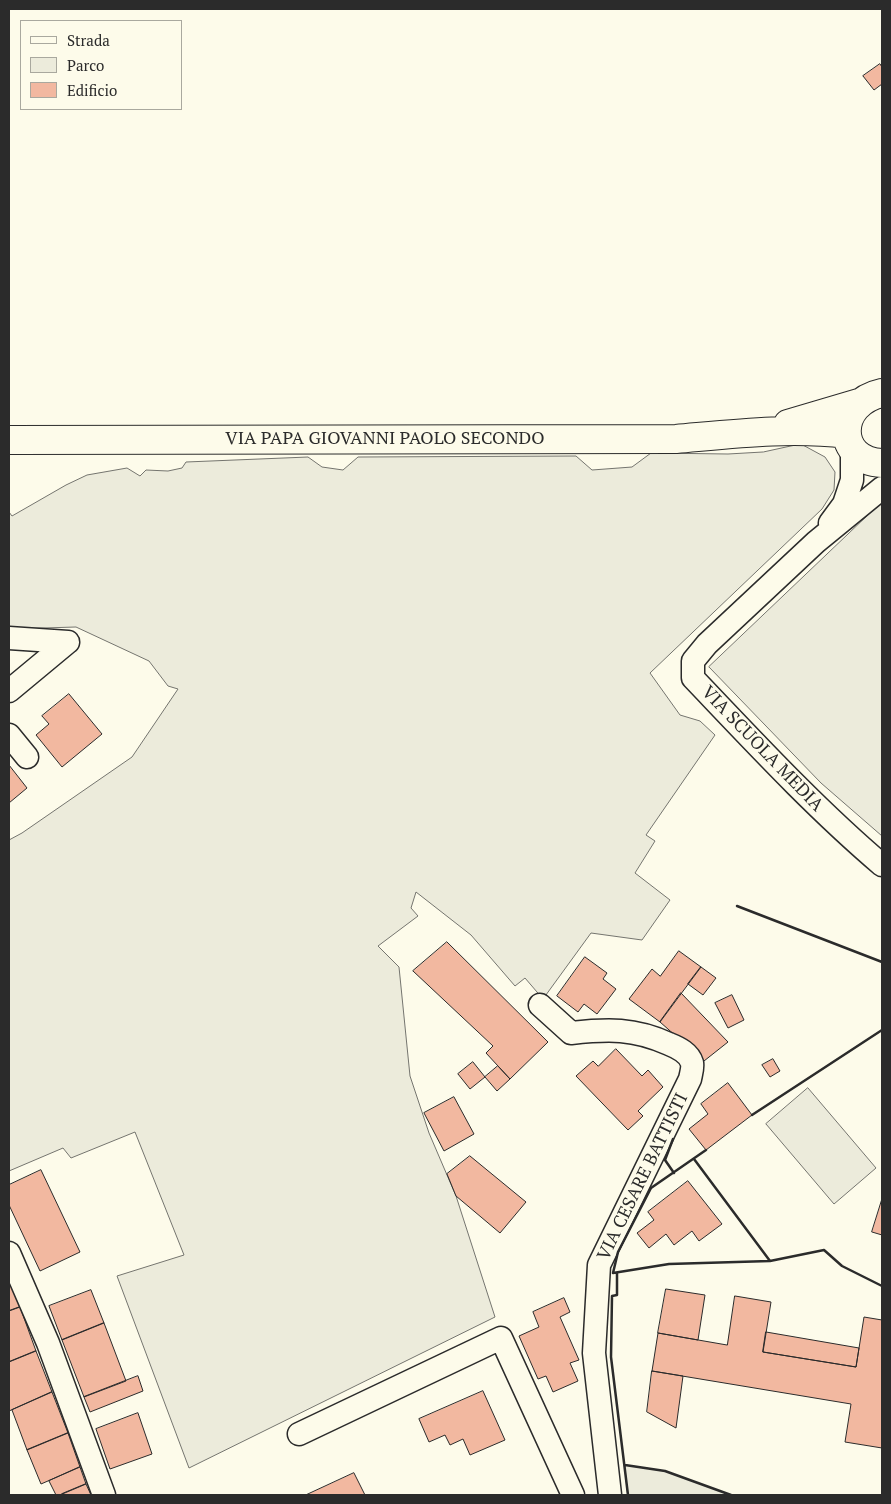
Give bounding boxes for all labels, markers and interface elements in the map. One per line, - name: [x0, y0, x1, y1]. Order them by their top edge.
- legend: [20, 20, 182, 110]
- text: Strada: [67, 30, 110, 50]
- text: Parco: [67, 55, 104, 75]
- text: Edificio: [67, 80, 117, 100]
- street label: VIA PAPA GIOVANNI PAOLO SECONDO: [225, 428, 545, 450]
- street label: VIA SCUOLA MEDIA: [697, 682, 827, 816]
- street label: VIA CESARE BATTISTI: [593, 1090, 693, 1264]

